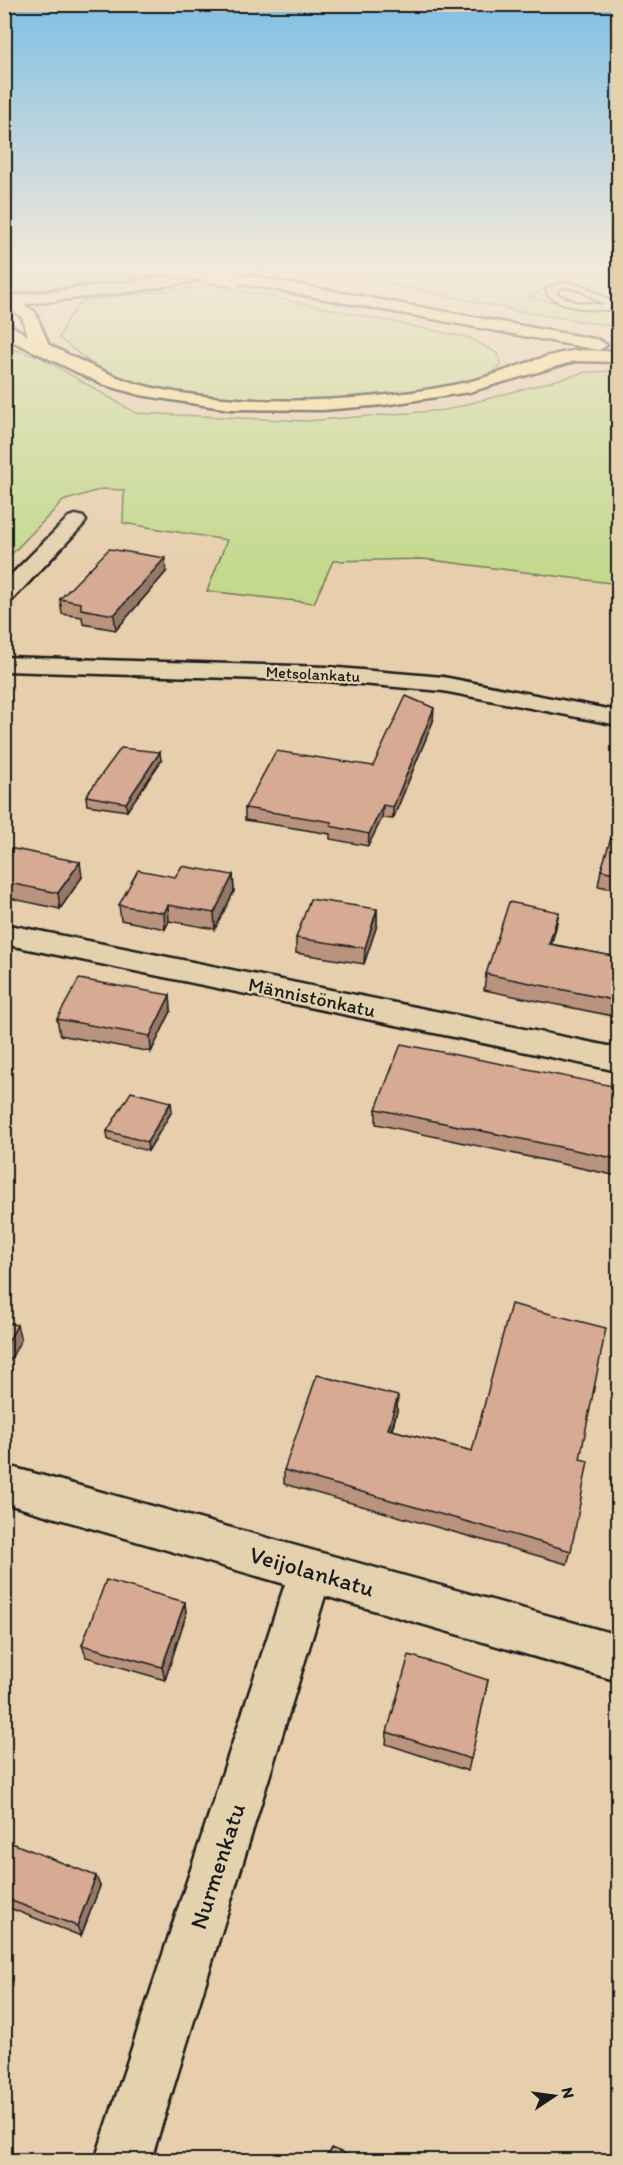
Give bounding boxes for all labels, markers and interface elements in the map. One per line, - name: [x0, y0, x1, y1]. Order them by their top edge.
- street label: Metsolankatu: [265, 662, 361, 686]
- street label: Männistönkatu: [246, 972, 378, 1022]
- street label: Veijolankatu: [246, 1539, 378, 1603]
- street label: Nurmenkatu: [183, 1799, 251, 1933]
- north arrow: [524, 2066, 584, 2126]
- text: N: [558, 2085, 579, 2100]

